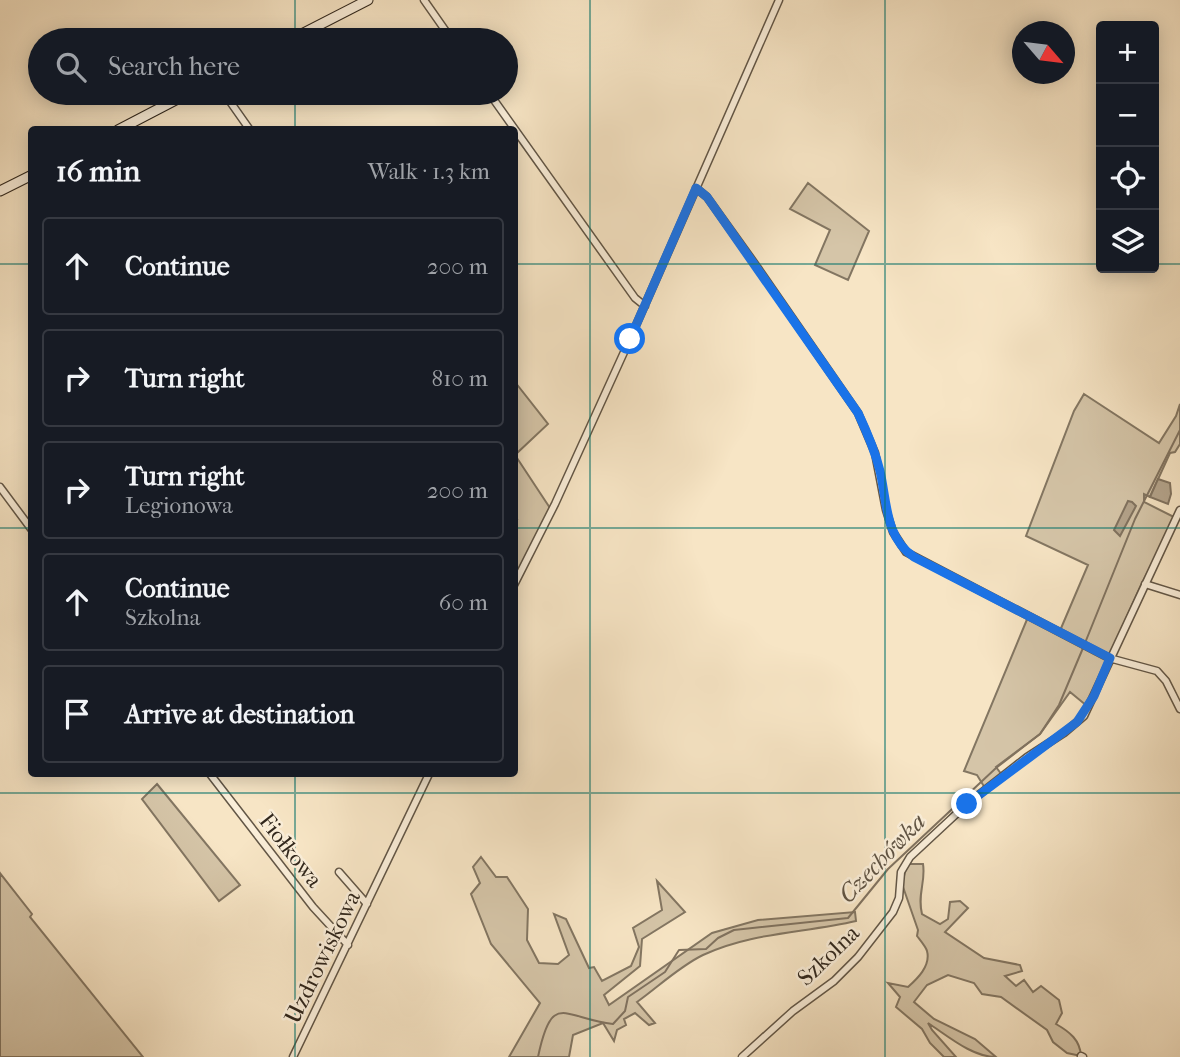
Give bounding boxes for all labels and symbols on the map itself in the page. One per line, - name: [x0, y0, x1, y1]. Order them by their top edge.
- north arrow: [1012, 21, 1075, 84]
- route start: [614, 323, 645, 354]
- route end: [951, 788, 982, 819]
- street label: Fiołkowa: [253, 808, 328, 893]
- water label: Czechówka: [833, 808, 931, 908]
- street label: Uzdrowiskowa: [279, 886, 366, 1028]
- street label: Szkolna: [792, 919, 865, 991]

